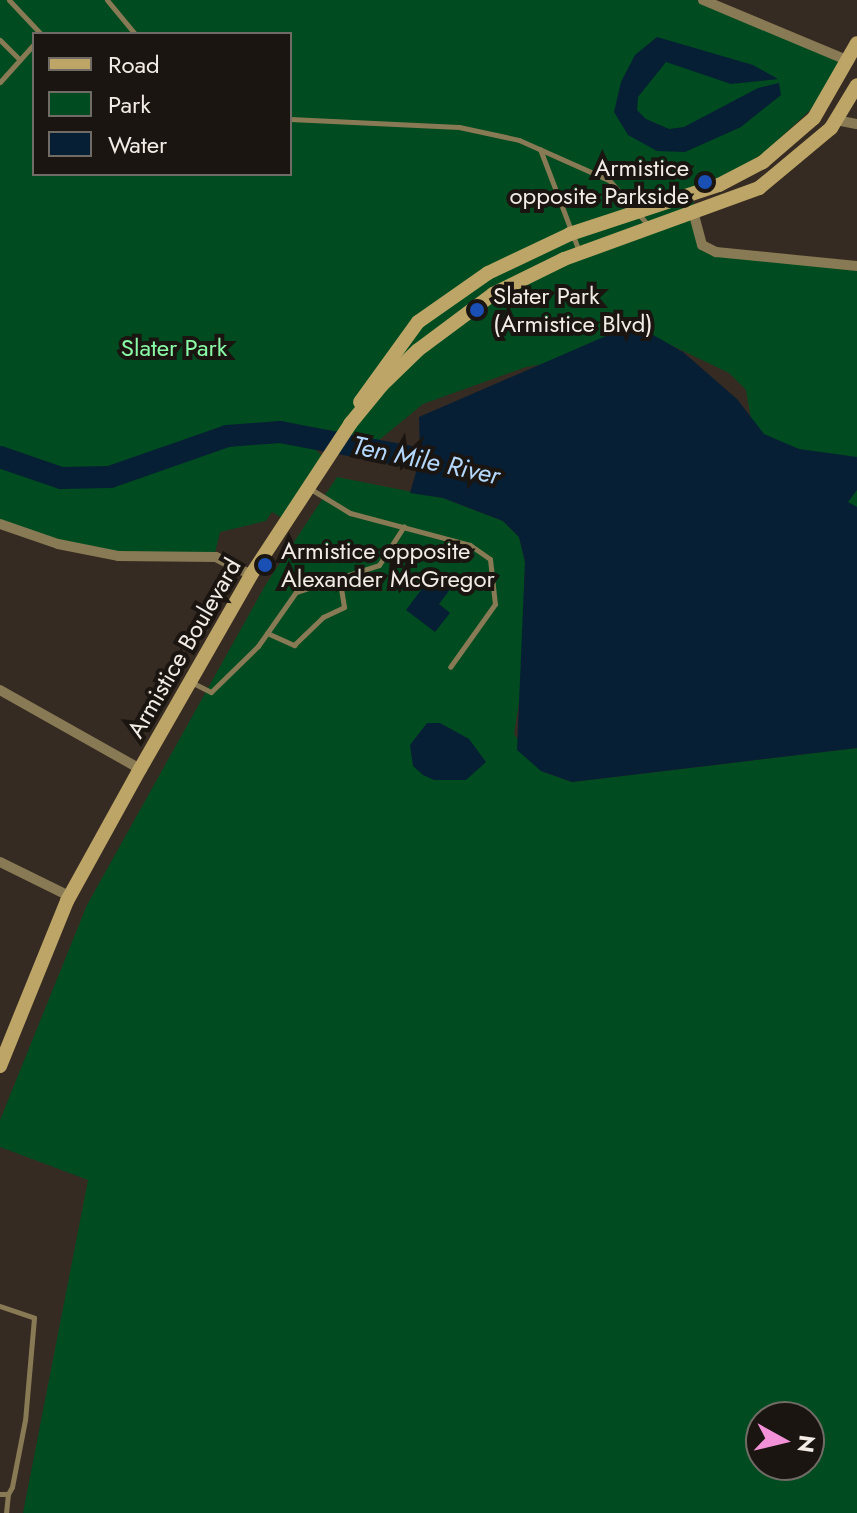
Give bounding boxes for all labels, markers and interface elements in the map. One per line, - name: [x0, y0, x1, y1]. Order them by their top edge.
- legend: [32, 32, 292, 176]
- text: Road: [108, 47, 160, 82]
- text: Park: [108, 87, 151, 122]
- text: Water: [108, 127, 167, 162]
- place label: Armistice opposite Parkside: [509, 154, 689, 210]
- marker: Armistice opposite Parkside: [696, 173, 714, 191]
- place label: Slater Park (Armistice Blvd): [493, 282, 653, 338]
- marker: Slater Park (Armistice Blvd): [468, 301, 486, 319]
- park label: Slater Park: [121, 334, 227, 362]
- water label: Ten Mile River: [349, 430, 503, 492]
- place label: Armistice opposite Alexander McGregor: [281, 537, 495, 593]
- street label: Armistice Boulevard: [121, 553, 247, 743]
- marker: Armistice opposite Alexander McGregor: [256, 556, 274, 574]
- north arrow: [745, 1401, 825, 1481]
- text: N: [790, 1433, 824, 1455]

